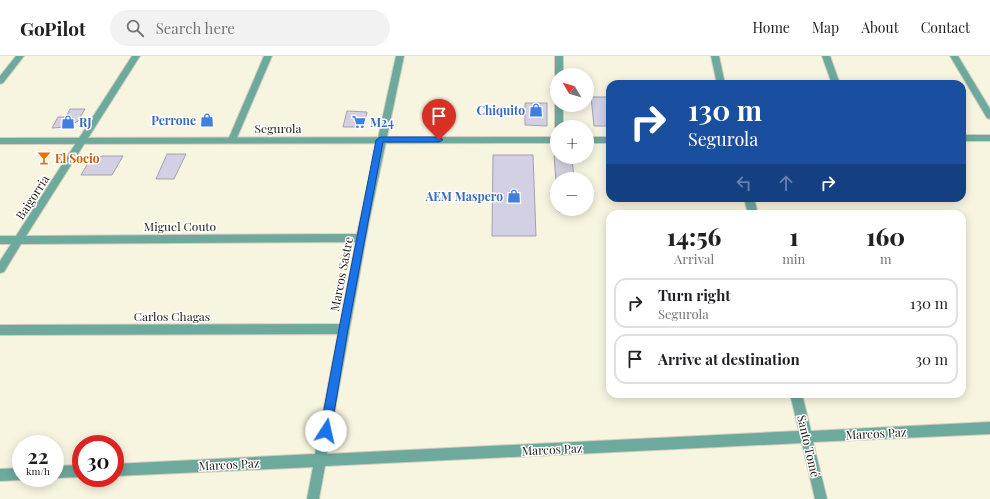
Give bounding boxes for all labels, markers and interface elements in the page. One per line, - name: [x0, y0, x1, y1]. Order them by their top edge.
- search box: [110, 10, 390, 46]
- text: GoPilot: [20, 15, 86, 41]
- icon: search: [124, 17, 146, 39]
- text: Search here: [156, 18, 235, 38]
- text: Home: [752, 18, 790, 37]
- text: Map: [812, 18, 839, 37]
- text: About: [861, 18, 899, 37]
- text: Contact: [921, 18, 970, 37]
- north arrow: [550, 68, 594, 112]
- map controls: [550, 68, 594, 216]
- text: 130 m: [688, 91, 762, 128]
- icon: right: [622, 96, 674, 148]
- pin: [422, 99, 456, 140]
- place label: Chiquito: [476, 102, 525, 118]
- shop icon: Chiquito: [528, 102, 544, 118]
- icon: arrive: [428, 105, 450, 127]
- place label: Perrone: [151, 112, 196, 128]
- shop icon: Perrone: [199, 112, 215, 128]
- shop icon: RJ: [60, 114, 76, 130]
- place label: RJ: [79, 114, 92, 130]
- supermarket icon: M24: [351, 114, 367, 130]
- place label: M24: [370, 114, 394, 130]
- street label: Segurola: [255, 120, 301, 136]
- button: +: [550, 120, 594, 164]
- text: Segurola: [688, 127, 758, 151]
- bar icon: El Socio: [36, 150, 52, 166]
- place label: El Socio: [55, 150, 100, 166]
- street label: Baigorria: [12, 172, 52, 222]
- button: −: [550, 172, 594, 216]
- icon: left: [733, 172, 755, 194]
- icon: ahead: [775, 172, 797, 194]
- icon: right: [817, 172, 839, 194]
- place label: AEM Maspero: [425, 188, 503, 204]
- shop icon: AEM Maspero: [506, 188, 522, 204]
- street label: Miguel Couto: [144, 218, 217, 234]
- text: 14:56: [667, 220, 721, 252]
- text: 1: [789, 220, 798, 252]
- text: 160: [866, 220, 905, 252]
- street label: Marcos Sastre: [326, 235, 356, 313]
- text: Arrival: [674, 250, 714, 267]
- text: min: [782, 250, 805, 267]
- text: m: [880, 250, 891, 267]
- text: Turn right: [658, 285, 731, 305]
- icon: right: [624, 292, 646, 314]
- text: 130 m: [910, 293, 948, 313]
- text: Segurola: [658, 305, 709, 322]
- street label: Carlos Chagas: [134, 308, 210, 324]
- icon: arrive: [624, 348, 646, 370]
- text: Arrive at destination: [658, 349, 800, 369]
- text: 30 m: [915, 349, 948, 369]
- position arrow: [305, 410, 347, 452]
- street label: Santo Tomé: [794, 413, 824, 479]
- street label: Marcos Paz: [845, 423, 907, 443]
- speed limit sign: 30: [72, 435, 124, 487]
- street label: Marcos Paz: [521, 439, 583, 459]
- text: 22: [28, 442, 48, 469]
- street label: Marcos Paz: [198, 454, 260, 474]
- text: km/h: [26, 464, 50, 478]

